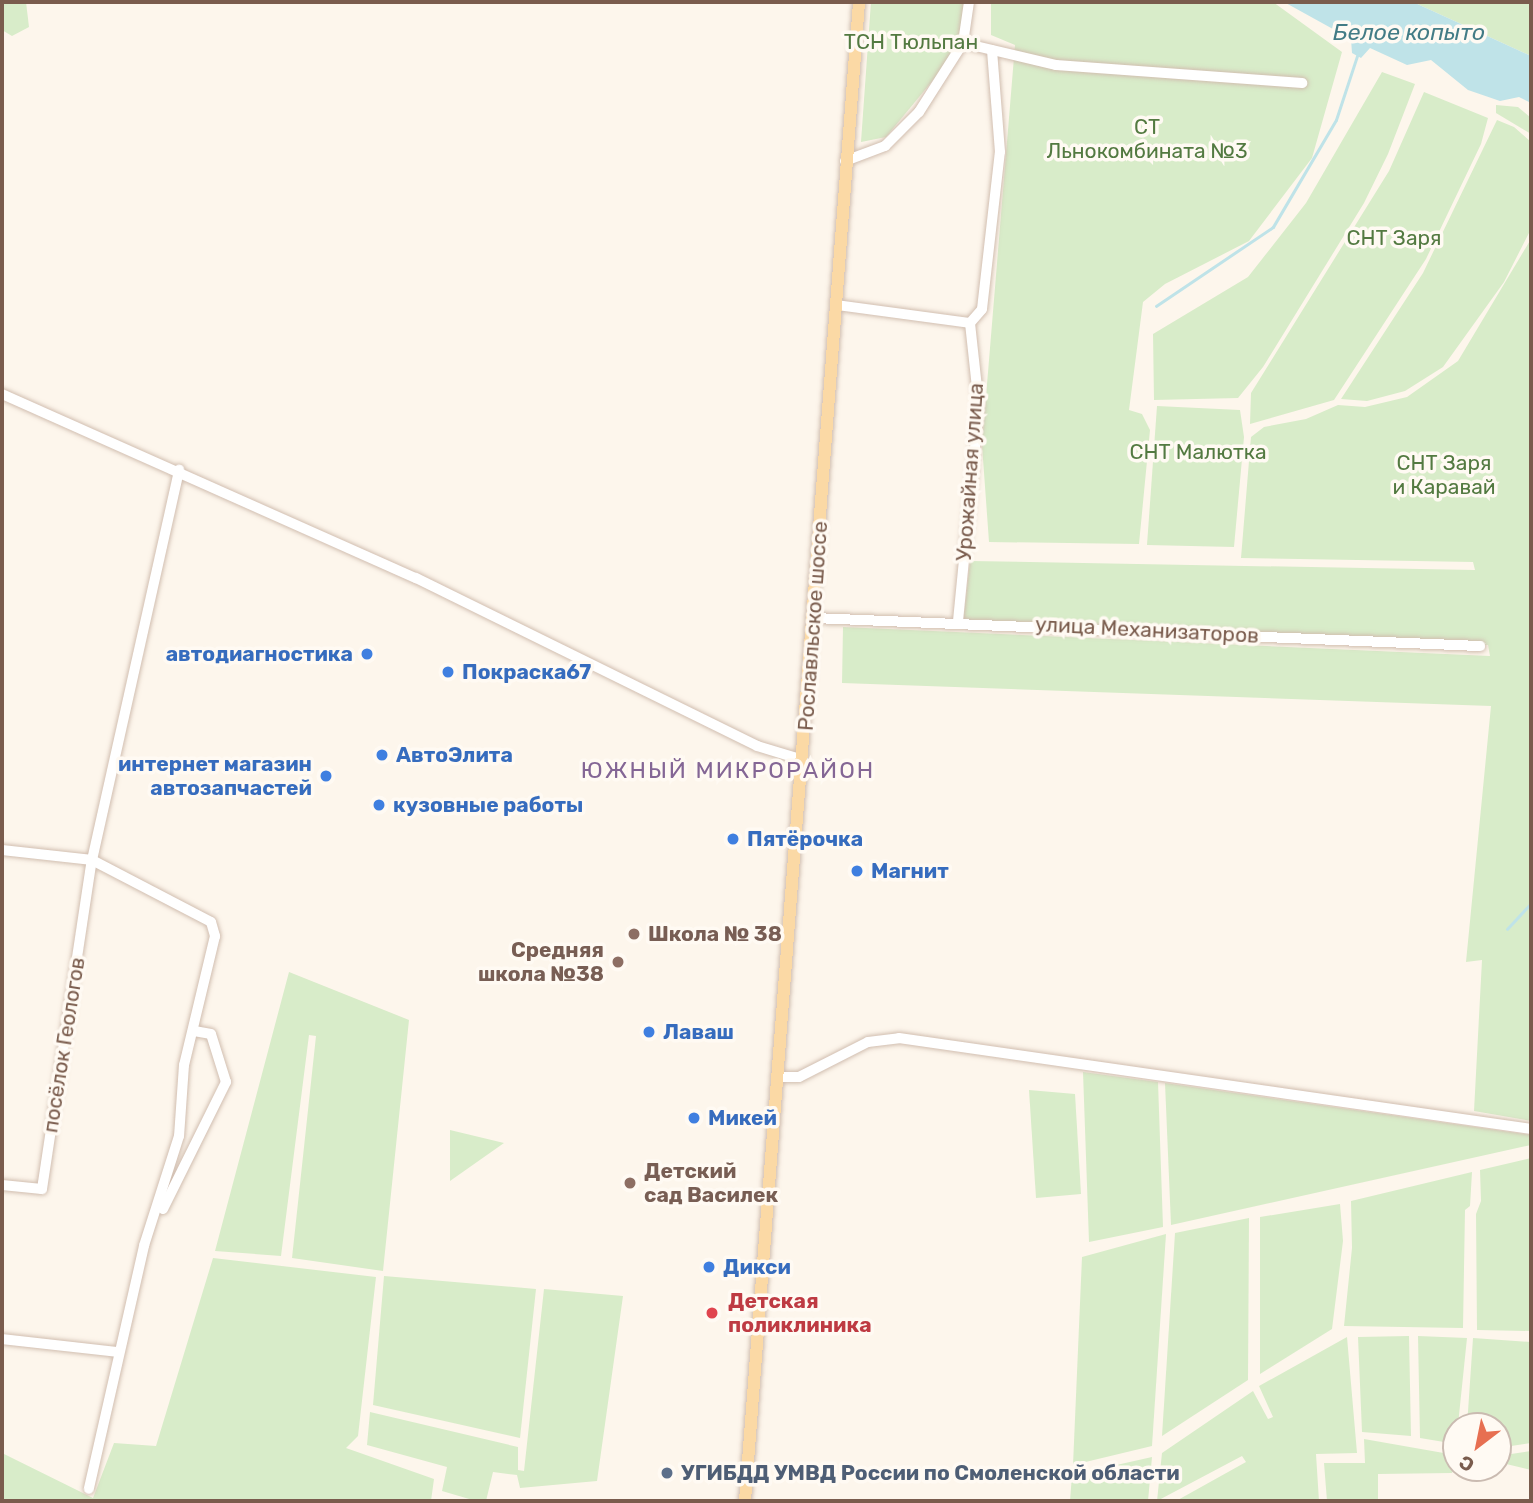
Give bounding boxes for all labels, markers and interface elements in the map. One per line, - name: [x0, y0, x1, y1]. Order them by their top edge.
- water label: Белое копыто: [1333, 18, 1485, 46]
- park label: ТСН Тюльпан: [844, 29, 978, 55]
- park label: СТ Льнокомбината №3: [1046, 114, 1248, 164]
- park label: СНТ Заря: [1347, 225, 1441, 251]
- street label: Урожайная улица: [951, 382, 989, 562]
- park label: СНТ Малютка: [1129, 439, 1267, 465]
- park label: СНТ Заря и Каравай: [1392, 450, 1496, 500]
- street label: Рославльское шоссе: [793, 520, 833, 732]
- street label: улица Механизаторов: [1035, 612, 1259, 648]
- place label: автодиагностика: [166, 641, 353, 667]
- marker: автодиагностика: [359, 646, 375, 662]
- place label: Покраска67: [462, 659, 591, 685]
- marker: Покраска67: [440, 664, 456, 680]
- place label: АвтоЭлита: [396, 742, 513, 768]
- marker: АвтоЭлита: [374, 747, 390, 763]
- place label: интернет магазин автозапчастей: [118, 751, 312, 801]
- district label: ЮЖНЫЙ МИКРОРАЙОН: [583, 756, 873, 784]
- marker: интернет магазин автозапчастей: [318, 768, 334, 784]
- place label: кузовные работы: [393, 792, 583, 818]
- marker: кузовные работы: [371, 797, 387, 813]
- place label: Пятёрочка: [747, 826, 863, 852]
- marker: Пятёрочка: [725, 831, 741, 847]
- place label: Магнит: [871, 858, 949, 884]
- marker: Магнит: [849, 863, 865, 879]
- place label: Школа № 38: [648, 921, 782, 947]
- marker: Школа № 38: [626, 926, 642, 942]
- place label: Средняя школа №38: [478, 937, 604, 987]
- marker: Средняя школа №38: [610, 954, 626, 970]
- street label: посёлок Геологов: [38, 955, 90, 1135]
- place label: Лаваш: [663, 1019, 734, 1045]
- marker: Лаваш: [641, 1024, 657, 1040]
- place label: Микей: [708, 1105, 777, 1131]
- marker: Микей: [686, 1110, 702, 1126]
- place label: Детский сад Василек: [644, 1158, 778, 1208]
- marker: Детский сад Василек: [622, 1175, 638, 1191]
- place label: Дикси: [723, 1254, 791, 1280]
- marker: Дикси: [701, 1259, 717, 1275]
- place label: Детская поликлиника: [728, 1288, 872, 1338]
- marker: Детская поликлиника: [702, 1303, 722, 1323]
- north arrow: [1442, 1412, 1512, 1482]
- text: С: [1455, 1450, 1478, 1477]
- place label: УГИБДД УМВД России по Смоленской области: [681, 1460, 1180, 1486]
- marker: УГИБДД УМВД России по Смоленской области: [659, 1465, 675, 1481]

